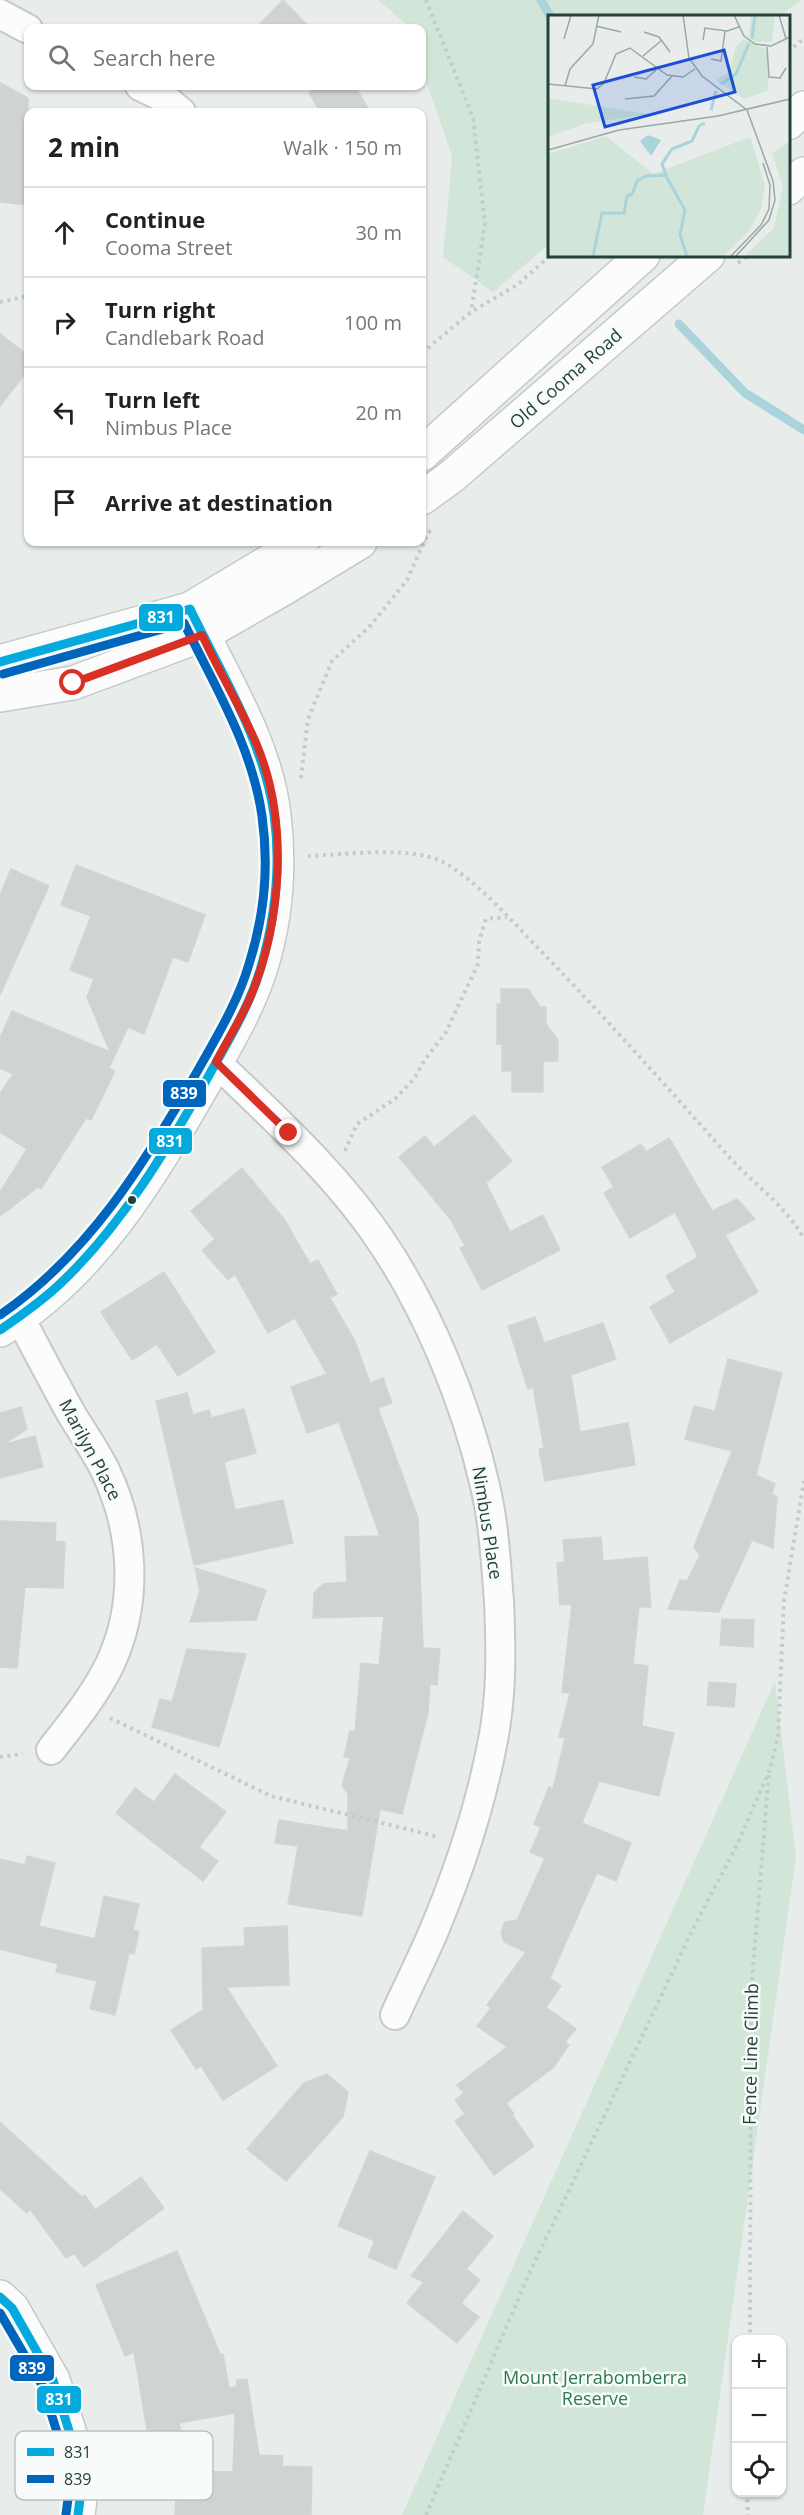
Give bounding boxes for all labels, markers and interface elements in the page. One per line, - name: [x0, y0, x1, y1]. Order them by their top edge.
- inset map: [548, 15, 789, 256]
- search box: [24, 24, 426, 90]
- icon: search: [45, 41, 78, 74]
- text: Search here: [93, 42, 216, 72]
- text: 2 min: [48, 129, 120, 165]
- text: Walk · 150 m: [283, 134, 402, 161]
- text: Continue: [105, 204, 205, 234]
- icon: ahead: [48, 216, 81, 249]
- text: 30 m: [355, 219, 402, 246]
- text: Cooma Street: [105, 234, 232, 261]
- text: Turn right: [105, 294, 216, 324]
- icon: right: [48, 306, 81, 339]
- text: 100 m: [344, 309, 402, 336]
- street label: Old Cooma Road: [504, 323, 627, 434]
- text: Candlebark Road: [105, 324, 264, 351]
- text: Turn left: [105, 384, 200, 414]
- icon: left: [48, 396, 81, 429]
- text: 20 m: [355, 399, 402, 426]
- text: Nimbus Place: [105, 414, 232, 441]
- icon: arrive: [48, 486, 81, 519]
- text: Arrive at destination: [105, 487, 333, 517]
- line badge: 831: [138, 603, 184, 632]
- text: 831: [147, 606, 175, 628]
- route start: [59, 669, 85, 695]
- line badge: 839: [162, 1079, 207, 1108]
- text: 839: [170, 1082, 198, 1104]
- route end: [275, 1119, 301, 1145]
- line badge: 831: [148, 1127, 193, 1155]
- text: 831: [156, 1130, 184, 1152]
- unlabelled marker: [126, 1194, 138, 1206]
- street label: Marilyn Place: [54, 1395, 128, 1504]
- street label: Nimbus Place: [467, 1465, 509, 1581]
- street label: Fence Line Climb: [737, 1983, 763, 2125]
- map controls: [732, 2335, 786, 2497]
- button: +: [732, 2335, 786, 2389]
- line badge: 839: [9, 2354, 55, 2382]
- text: 839: [18, 2357, 46, 2379]
- park label: Mount Jerrabomberra Reserve: [503, 2365, 687, 2410]
- line badge: 831: [36, 2385, 82, 2414]
- text: 831: [45, 2388, 73, 2410]
- button: −: [732, 2389, 786, 2443]
- legend: [15, 2431, 213, 2500]
- text: 831: [64, 2441, 91, 2463]
- button: locate: [732, 2443, 786, 2497]
- text: 839: [64, 2468, 91, 2490]

